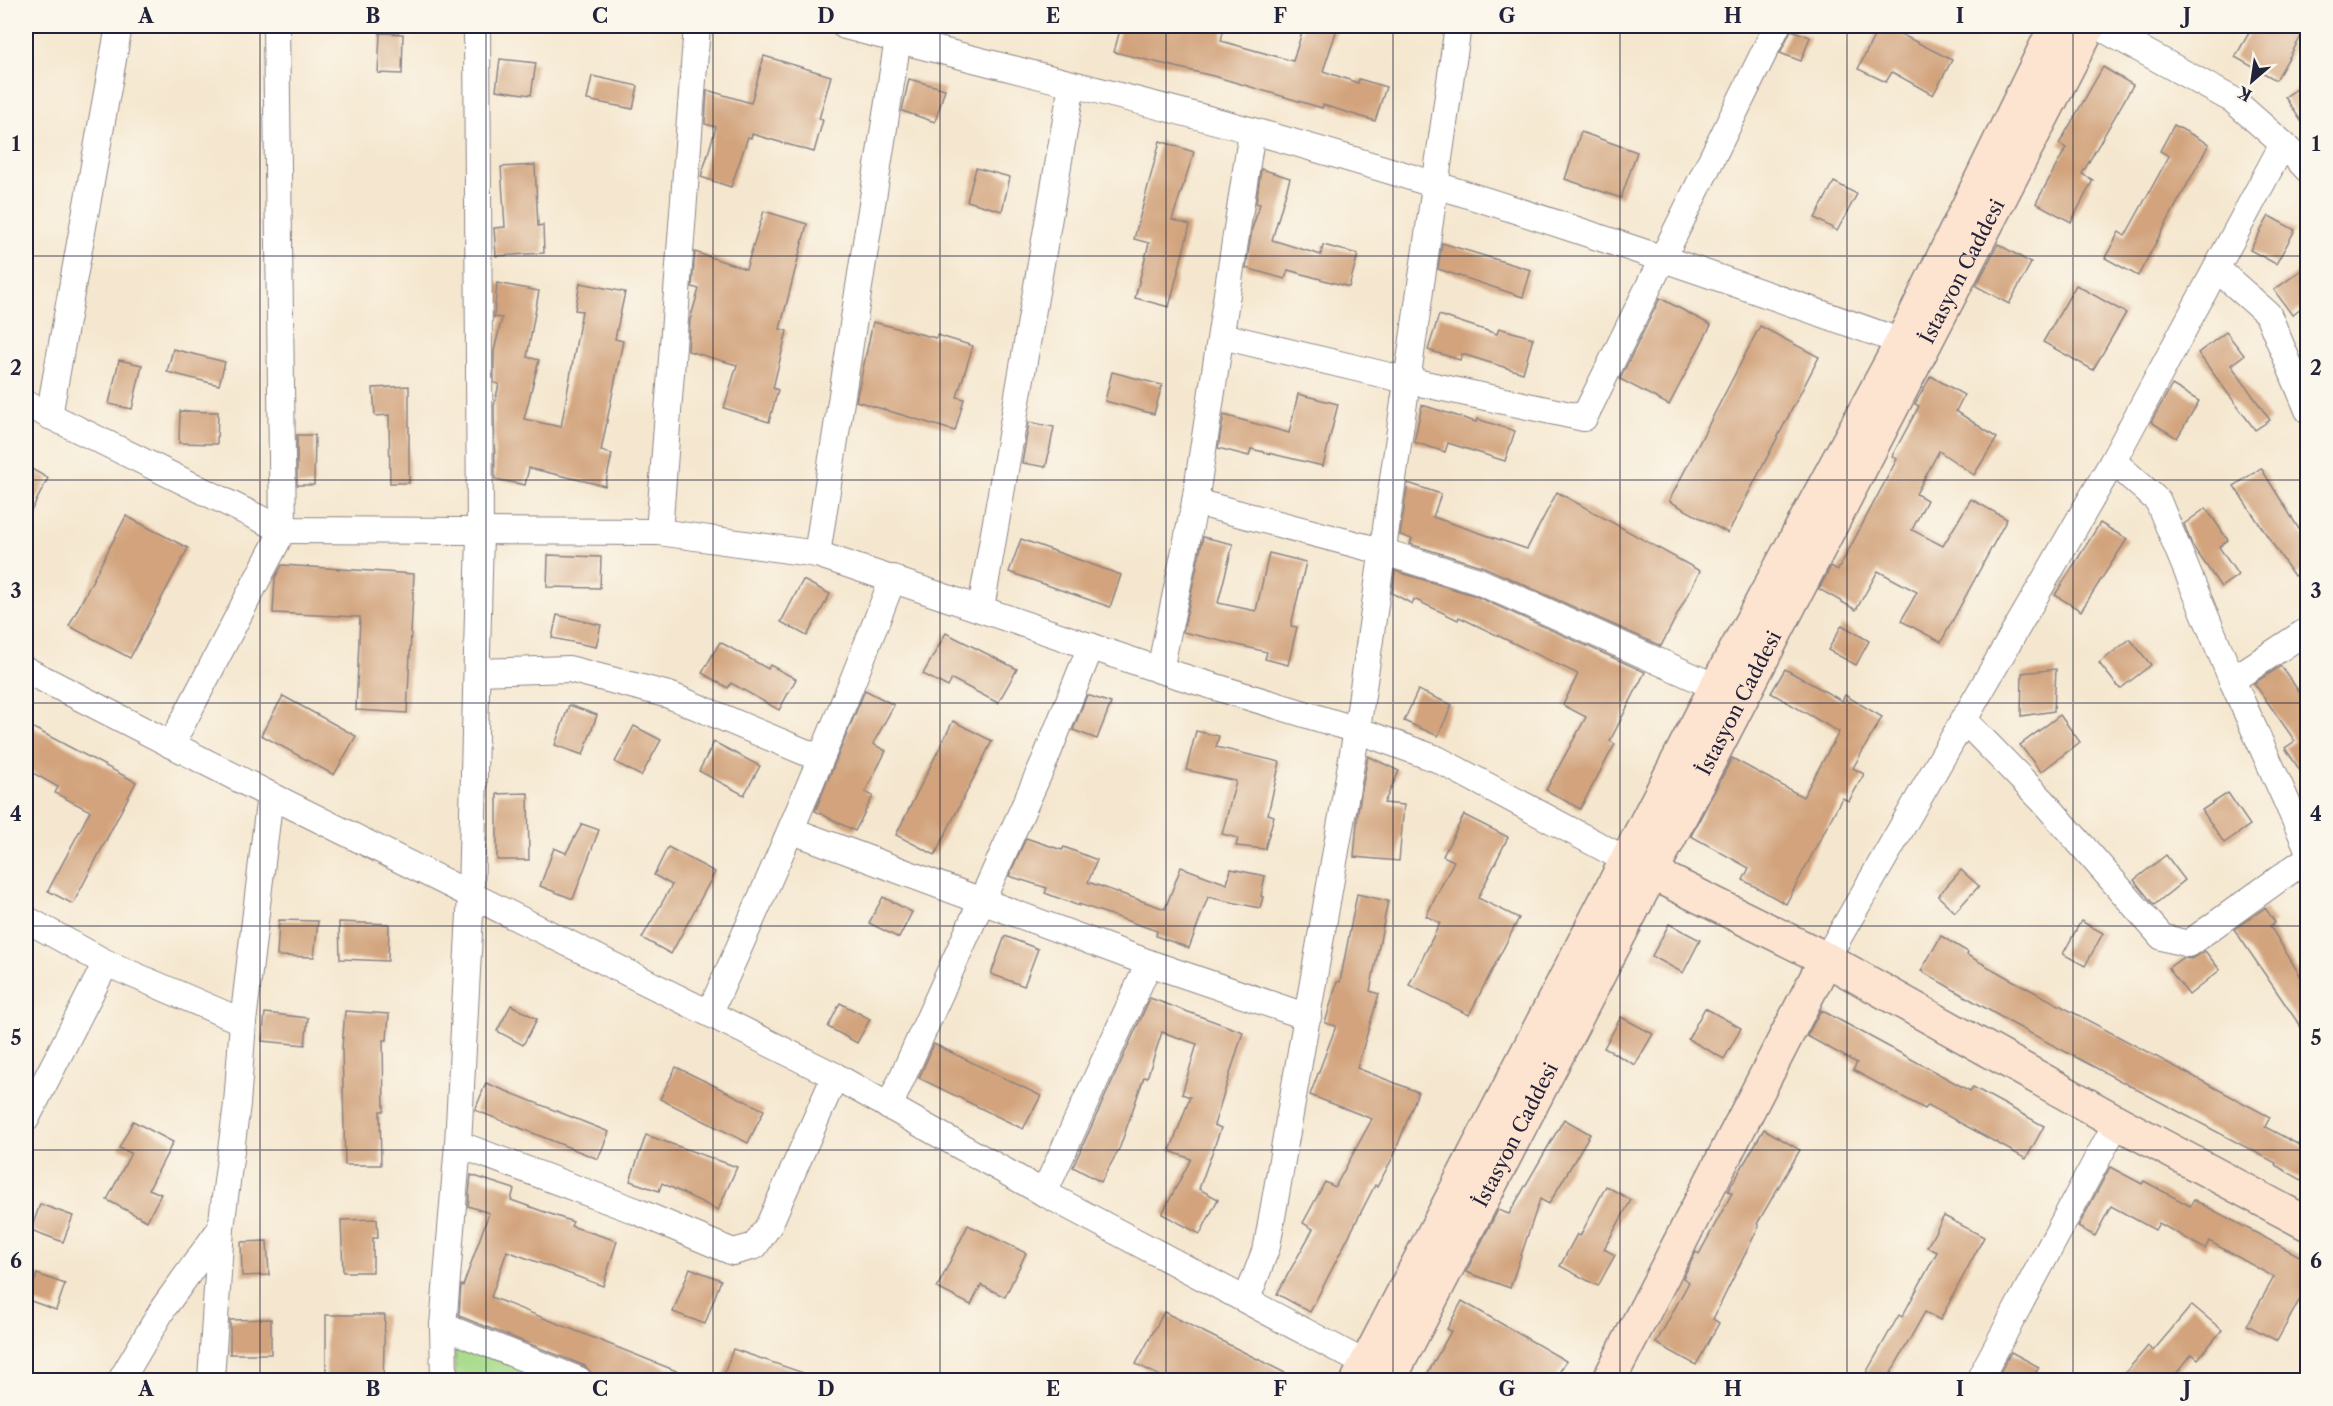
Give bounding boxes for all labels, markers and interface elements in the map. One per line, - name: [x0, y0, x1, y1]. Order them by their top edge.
- text: A: [137, 4, 154, 28]
- text: B: [366, 4, 381, 28]
- text: C: [592, 4, 608, 28]
- text: D: [817, 4, 835, 28]
- text: E: [1046, 4, 1060, 28]
- text: F: [1273, 4, 1287, 28]
- text: G: [1499, 4, 1516, 28]
- text: H: [1724, 4, 1742, 28]
- text: I: [1956, 4, 1964, 28]
- text: J: [2179, 4, 2191, 28]
- north arrow: [2222, 51, 2282, 111]
- text: K: [2233, 82, 2255, 106]
- text: 1: [12, 132, 21, 156]
- text: 1: [2312, 132, 2321, 156]
- street label: İstasyon Caddesi: [1914, 195, 2009, 348]
- text: 2: [10, 356, 22, 380]
- text: 2: [2310, 356, 2322, 380]
- text: 3: [10, 579, 22, 603]
- text: 3: [2310, 579, 2322, 603]
- street label: İstasyon Caddesi: [1691, 627, 1786, 779]
- text: 4: [10, 802, 22, 826]
- text: 4: [2310, 802, 2322, 826]
- text: 5: [10, 1026, 22, 1050]
- text: 5: [2310, 1026, 2322, 1050]
- street label: İstasyon Caddesi: [1468, 1059, 1563, 1211]
- text: 6: [10, 1249, 22, 1273]
- text: 6: [2310, 1249, 2322, 1273]
- text: A: [137, 1377, 154, 1401]
- text: B: [366, 1377, 381, 1401]
- text: C: [592, 1377, 608, 1401]
- text: D: [817, 1377, 835, 1401]
- text: E: [1046, 1377, 1060, 1401]
- text: F: [1273, 1377, 1287, 1401]
- text: G: [1499, 1377, 1516, 1401]
- text: H: [1724, 1377, 1742, 1401]
- text: I: [1956, 1377, 1964, 1401]
- text: J: [2179, 1377, 2191, 1401]

